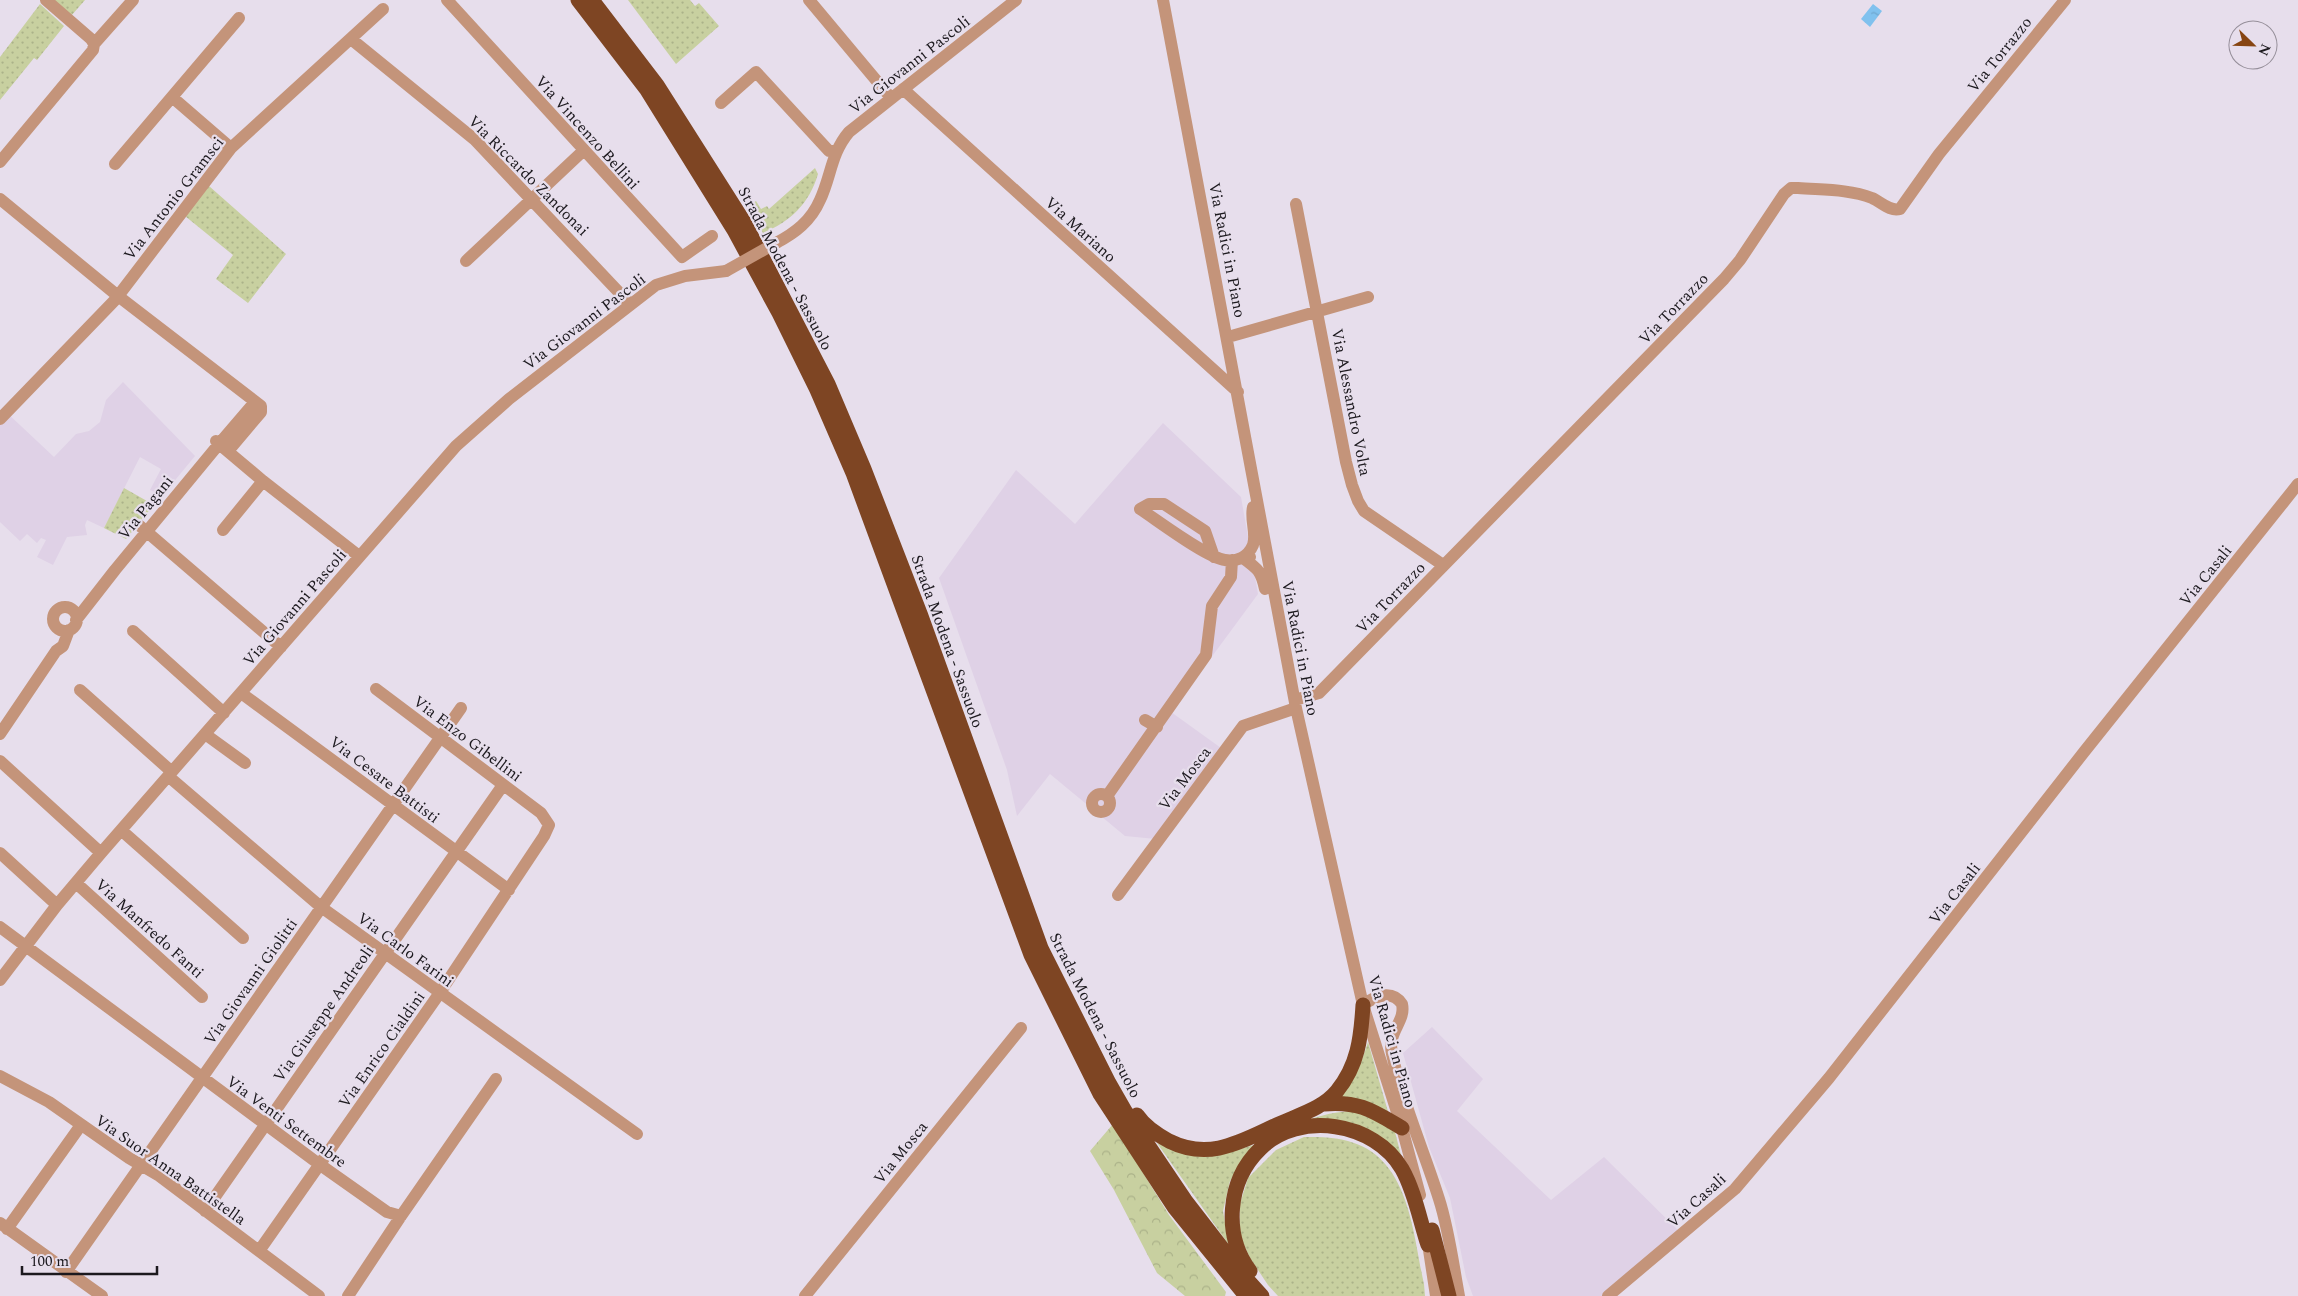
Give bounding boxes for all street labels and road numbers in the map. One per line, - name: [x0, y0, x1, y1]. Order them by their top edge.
- street label: Via Giovanni Pascoli: [844, 10, 975, 120]
- street label: Via Torrazzo: [1962, 11, 2038, 98]
- street label: Via Vincenzo Bellini: [529, 70, 645, 195]
- street label: Via Riccardo Zandonai: [462, 110, 594, 242]
- street label: Via Antonio Gramsci: [118, 132, 230, 266]
- street label: Via Radici in Piano: [1202, 181, 1252, 320]
- street label: Strada Modena - Sassuolo: [732, 182, 839, 355]
- street label: Via Mariano: [1039, 191, 1121, 268]
- street label: Via Torrazzo: [1633, 267, 1714, 350]
- street label: Via Giovanni Pascoli: [518, 268, 651, 376]
- street label: Via Alessandro Volta: [1325, 326, 1377, 478]
- street label: Via Pagani: [112, 470, 179, 545]
- street label: Via Casali: [2174, 540, 2238, 611]
- street label: Via Giovanni Pascoli: [237, 544, 352, 671]
- street label: Strada Modena - Sassuolo: [905, 551, 990, 731]
- street label: Via Torrazzo: [1350, 556, 1431, 639]
- street label: Via Radici in Piano: [1275, 579, 1325, 718]
- street label: Via Enzo Gibellini: [408, 690, 527, 788]
- street label: Via Cesare Battisti: [324, 730, 445, 829]
- street label: Via Mosca: [1153, 741, 1217, 816]
- street label: Via Casali: [1923, 858, 1987, 930]
- street label: Via Manfredo Fanti: [89, 873, 209, 984]
- street label: Via Carlo Farini: [352, 906, 459, 993]
- street label: Via Giovanni Giolitti: [198, 913, 304, 1050]
- street label: Strada Modena - Sassuolo: [1043, 929, 1147, 1102]
- street label: Via Giuseppe Andreoli: [267, 940, 380, 1087]
- street label: Via Radici in Piano: [1362, 972, 1422, 1111]
- street label: Via Enrico Cialdini: [333, 986, 431, 1113]
- street label: Via Venti Settembre: [221, 1070, 352, 1174]
- street label: Via Suor Anna Battistella: [90, 1108, 251, 1231]
- street label: Via Mosca: [868, 1116, 934, 1189]
- street label: Via Casali: [1662, 1168, 1732, 1234]

